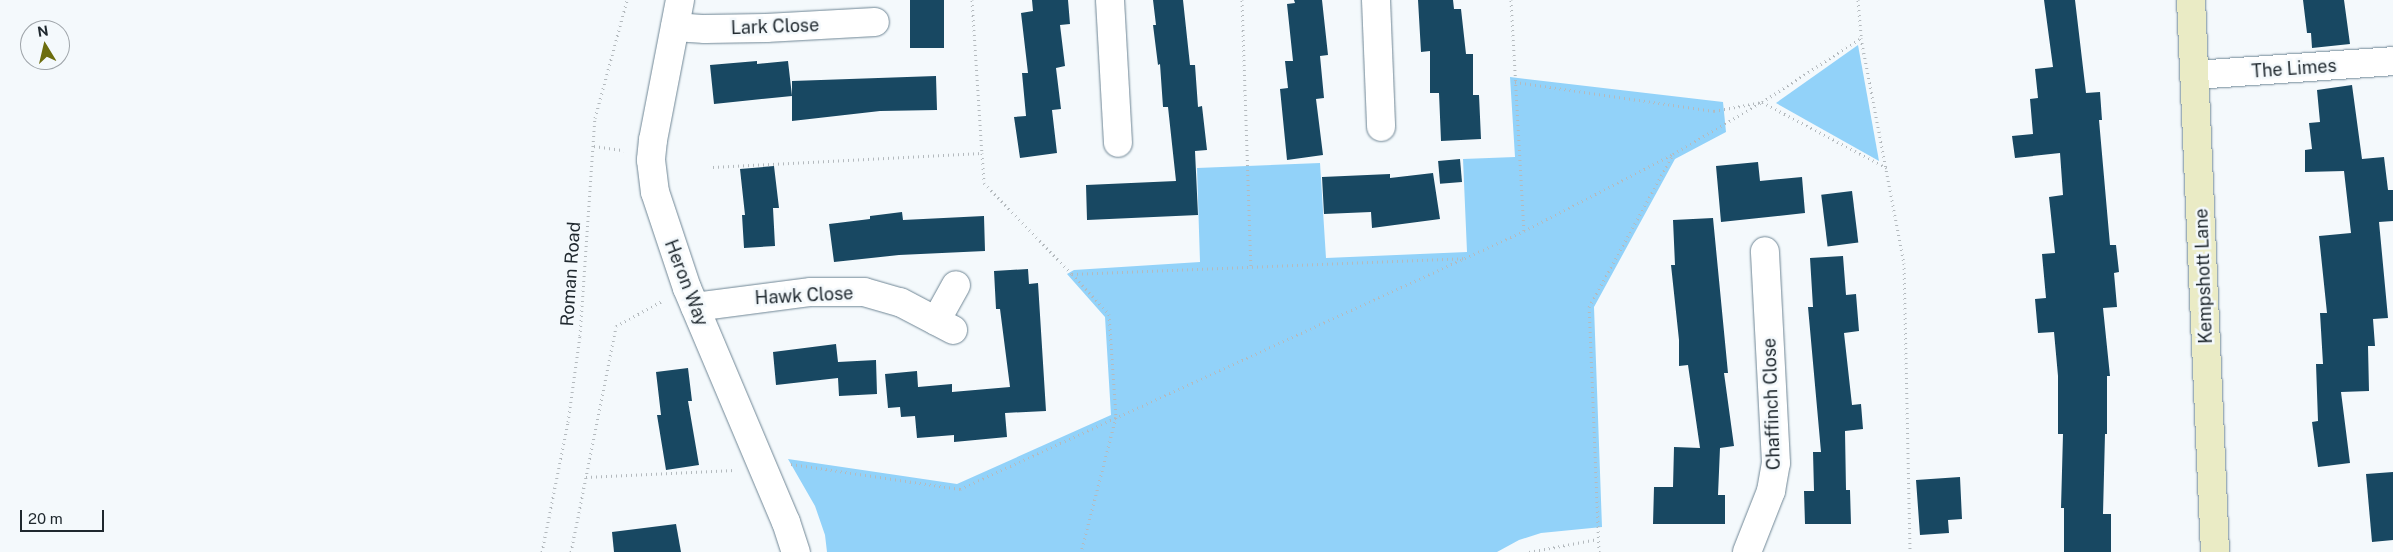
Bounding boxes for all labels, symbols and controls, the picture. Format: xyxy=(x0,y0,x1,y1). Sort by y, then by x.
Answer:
street label: Lark Close xyxy=(730,15,820,39)
north arrow xyxy=(20,20,70,70)
text: N xyxy=(36,22,49,40)
street label: The Limes xyxy=(2251,55,2337,83)
street label: Kempshott Lane xyxy=(2191,208,2217,344)
street label: Roman Road xyxy=(557,221,585,327)
street label: Heron Way xyxy=(660,236,712,330)
street label: Hawk Close xyxy=(754,283,854,309)
street label: Chaffinch Close xyxy=(1759,338,1785,470)
scale bar xyxy=(22,500,106,532)
text: 20 m xyxy=(28,510,63,527)

